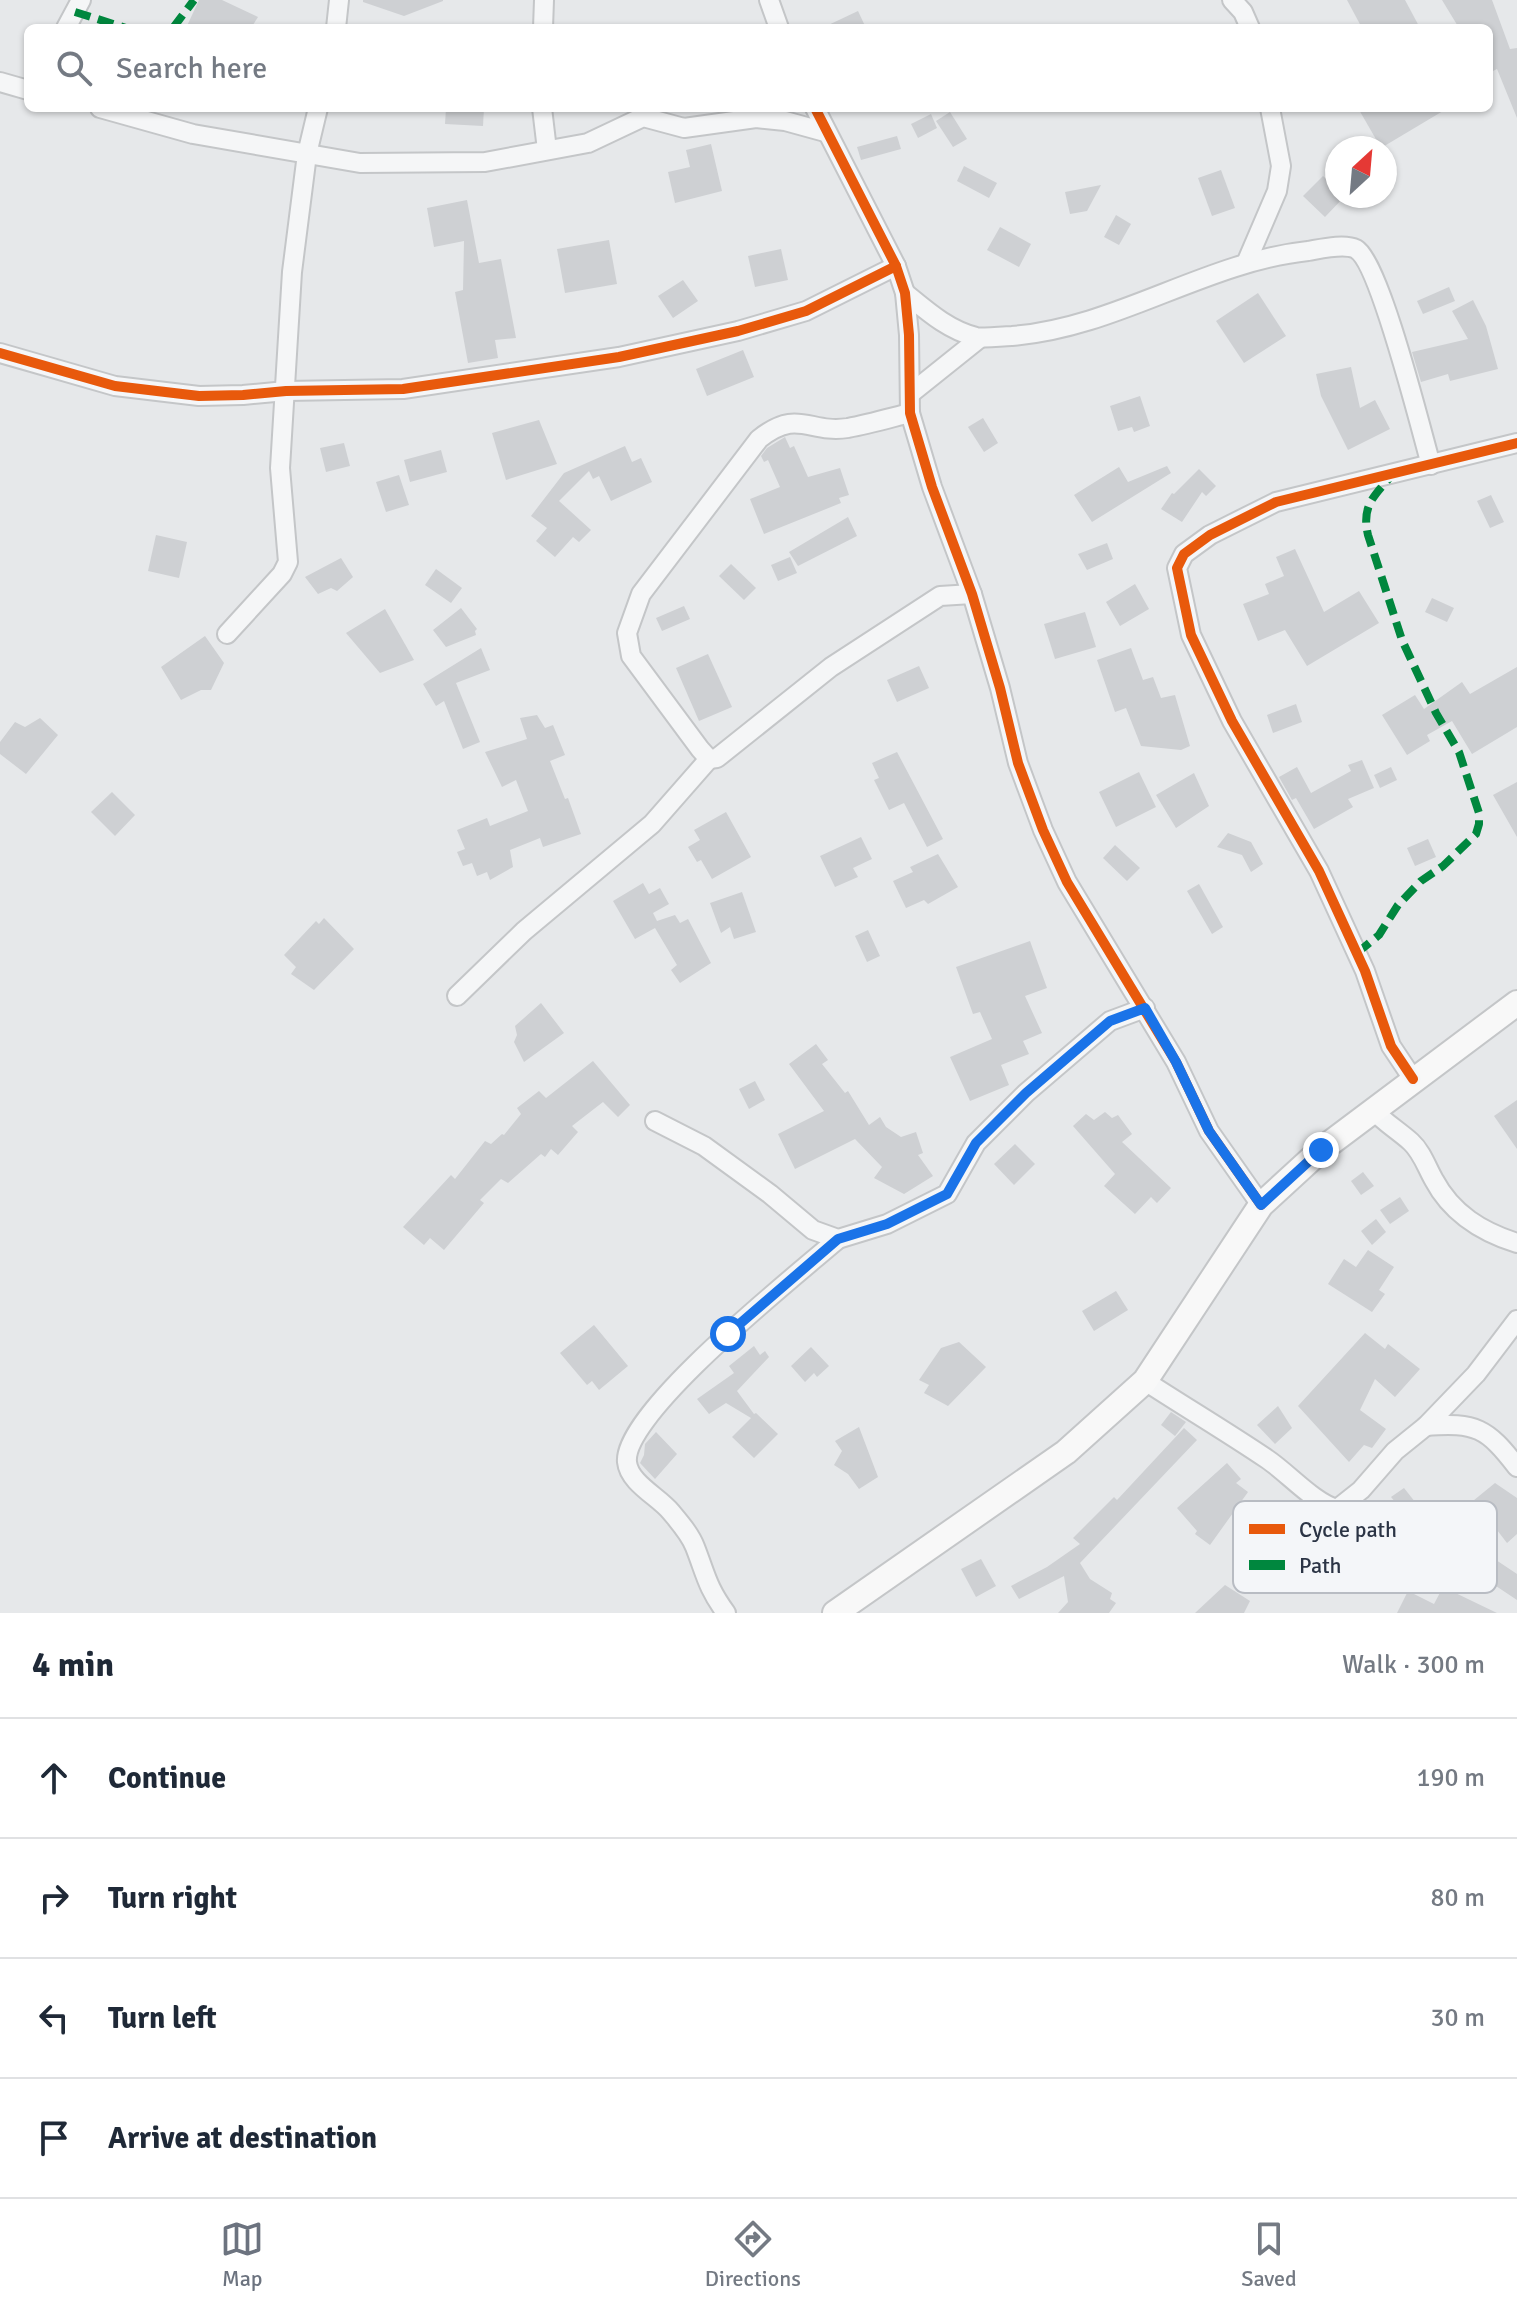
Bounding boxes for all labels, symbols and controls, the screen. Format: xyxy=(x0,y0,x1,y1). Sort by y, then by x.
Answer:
search box xyxy=(24,24,1493,112)
icon: search xyxy=(52,46,96,90)
text: Search here xyxy=(116,50,267,87)
north arrow xyxy=(1325,136,1397,208)
route end xyxy=(1303,1132,1339,1168)
route start xyxy=(710,1316,746,1352)
legend xyxy=(1233,1501,1497,1593)
text: Cycle path xyxy=(1299,1516,1397,1543)
text: Path xyxy=(1299,1552,1342,1579)
text: 4 min xyxy=(32,1644,114,1686)
text: Walk · 300 m xyxy=(1342,1649,1485,1681)
icon: ahead xyxy=(32,1756,76,1800)
text: Continue xyxy=(108,1760,226,1797)
text: 190 m xyxy=(1416,1762,1485,1794)
icon: right xyxy=(32,1876,76,1920)
text: Turn right xyxy=(108,1880,237,1917)
text: 80 m xyxy=(1430,1882,1485,1914)
icon: left xyxy=(32,1996,76,2040)
text: Turn left xyxy=(108,2000,217,2037)
text: 30 m xyxy=(1430,2002,1485,2034)
icon: arrive xyxy=(32,2116,76,2160)
text: Arrive at destination xyxy=(108,2120,377,2157)
tab: Map xyxy=(220,2217,264,2292)
tab: Directions xyxy=(705,2217,801,2292)
tab: Saved xyxy=(1241,2217,1297,2292)

